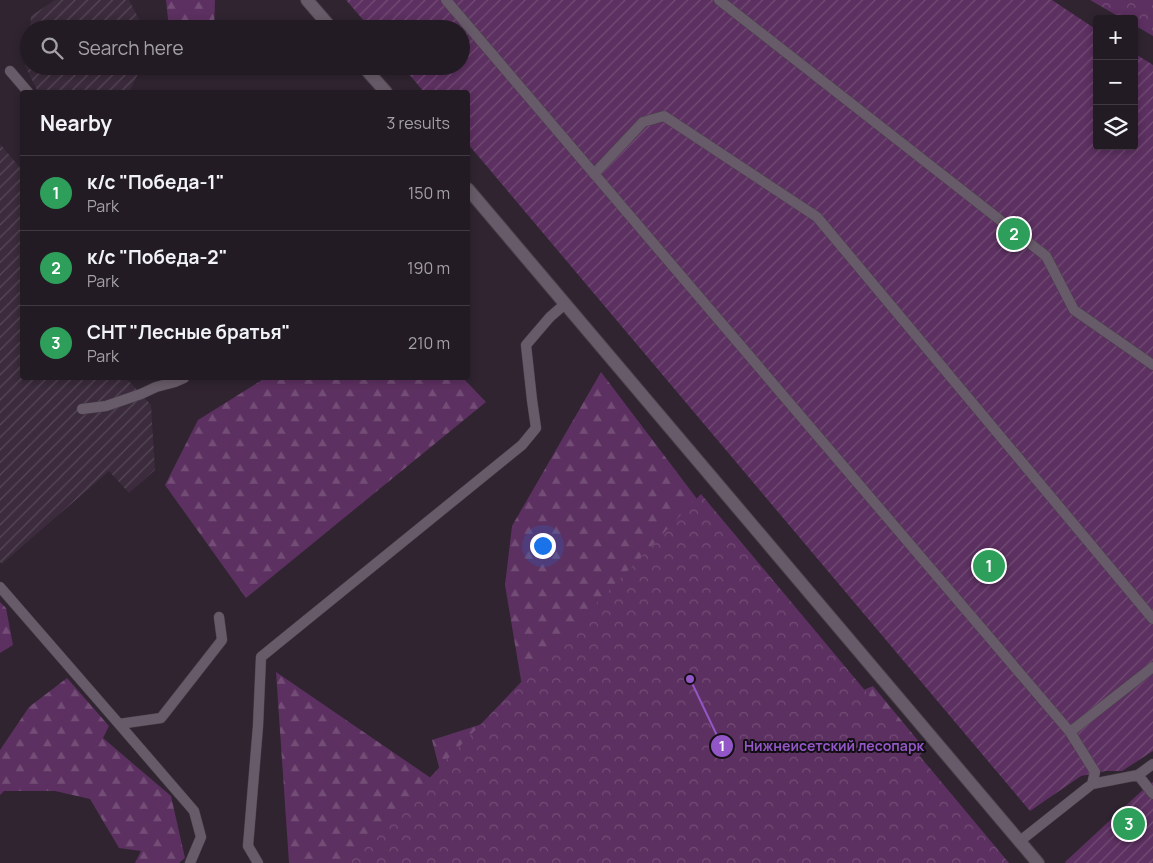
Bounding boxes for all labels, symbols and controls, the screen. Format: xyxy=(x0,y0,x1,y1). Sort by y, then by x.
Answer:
map controls xyxy=(1093,15,1138,150)
button: + xyxy=(1093,15,1138,60)
search box xyxy=(20,20,470,75)
icon: search xyxy=(38,34,66,62)
text: Search here xyxy=(78,35,184,61)
button: − xyxy=(1093,60,1138,105)
button: layers xyxy=(1093,105,1138,150)
text: Nearby xyxy=(40,109,112,137)
text: 3 results xyxy=(387,112,450,134)
text: к/с "Победа-1" xyxy=(87,169,225,195)
text: 1 xyxy=(52,182,60,204)
text: 150 m xyxy=(408,182,450,204)
text: Park xyxy=(87,195,119,217)
pin: 2 xyxy=(998,215,1030,253)
text: к/с "Победа-2" xyxy=(87,244,228,270)
text: 2 xyxy=(51,257,61,279)
text: 190 m xyxy=(407,257,450,279)
text: Park xyxy=(87,270,119,292)
text: СНТ "Лесные братья" xyxy=(87,319,290,345)
text: 3 xyxy=(51,332,61,354)
text: 210 m xyxy=(408,332,450,354)
text: Park xyxy=(87,345,119,367)
your location xyxy=(530,533,556,559)
pin: 1 xyxy=(973,547,1005,585)
callout: Нижнеисетский лесопарк xyxy=(709,732,935,761)
text: 1 xyxy=(719,735,725,756)
text: Нижнеисетский лесопарк xyxy=(744,736,925,755)
pin: 3 xyxy=(1113,805,1145,843)

